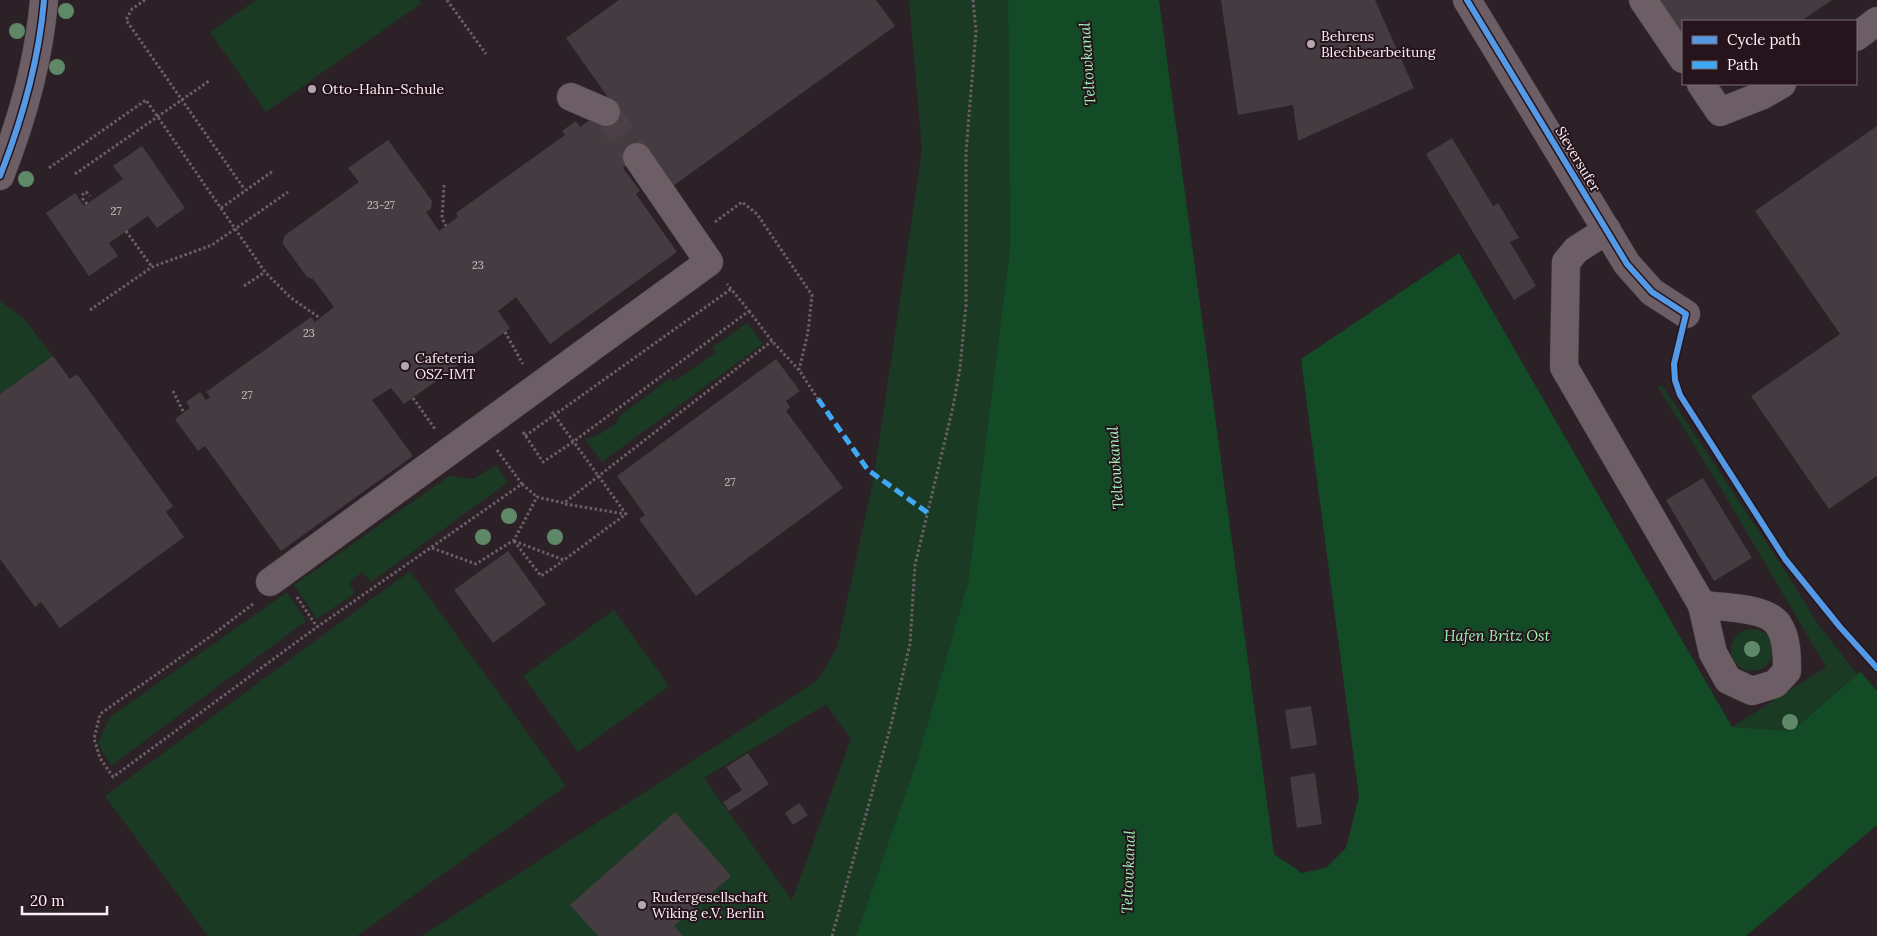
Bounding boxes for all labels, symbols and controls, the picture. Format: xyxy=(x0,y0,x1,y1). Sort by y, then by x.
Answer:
legend xyxy=(1682,20,1857,85)
water label: Teltowkanal xyxy=(1075,21,1099,106)
place label: Behrens Blechbearbeitung xyxy=(1321,27,1436,61)
text: Cycle path xyxy=(1727,30,1801,49)
marker: Behrens Blechbearbeitung xyxy=(1305,38,1317,50)
text: Path xyxy=(1727,55,1758,74)
place label: Otto-Hahn-Schule xyxy=(322,80,444,98)
marker: Otto-Hahn-Schule xyxy=(306,83,318,95)
street label: Sieversufer xyxy=(1551,123,1605,195)
house number: 23-27 xyxy=(367,198,395,212)
house number: 27 xyxy=(111,204,121,218)
house number: 23 xyxy=(472,258,484,272)
house number: 23 xyxy=(303,326,315,340)
place label: Cafeteria OSZ-IMT xyxy=(415,349,475,383)
marker: Cafeteria OSZ-IMT xyxy=(399,360,411,372)
house number: 27 xyxy=(242,388,252,402)
water label: Teltowkanal xyxy=(1103,425,1127,510)
house number: 27 xyxy=(725,475,735,489)
water label: Hafen Britz Ost xyxy=(1444,626,1550,645)
water label: Teltowkanal xyxy=(1117,829,1139,914)
scale bar xyxy=(22,884,108,916)
place label: Rudergesellschaft Wiking e.V. Berlin xyxy=(652,888,768,922)
text: 20 m xyxy=(30,891,65,910)
marker: Rudergesellschaft Wiking e.V. Berlin xyxy=(636,899,648,911)

